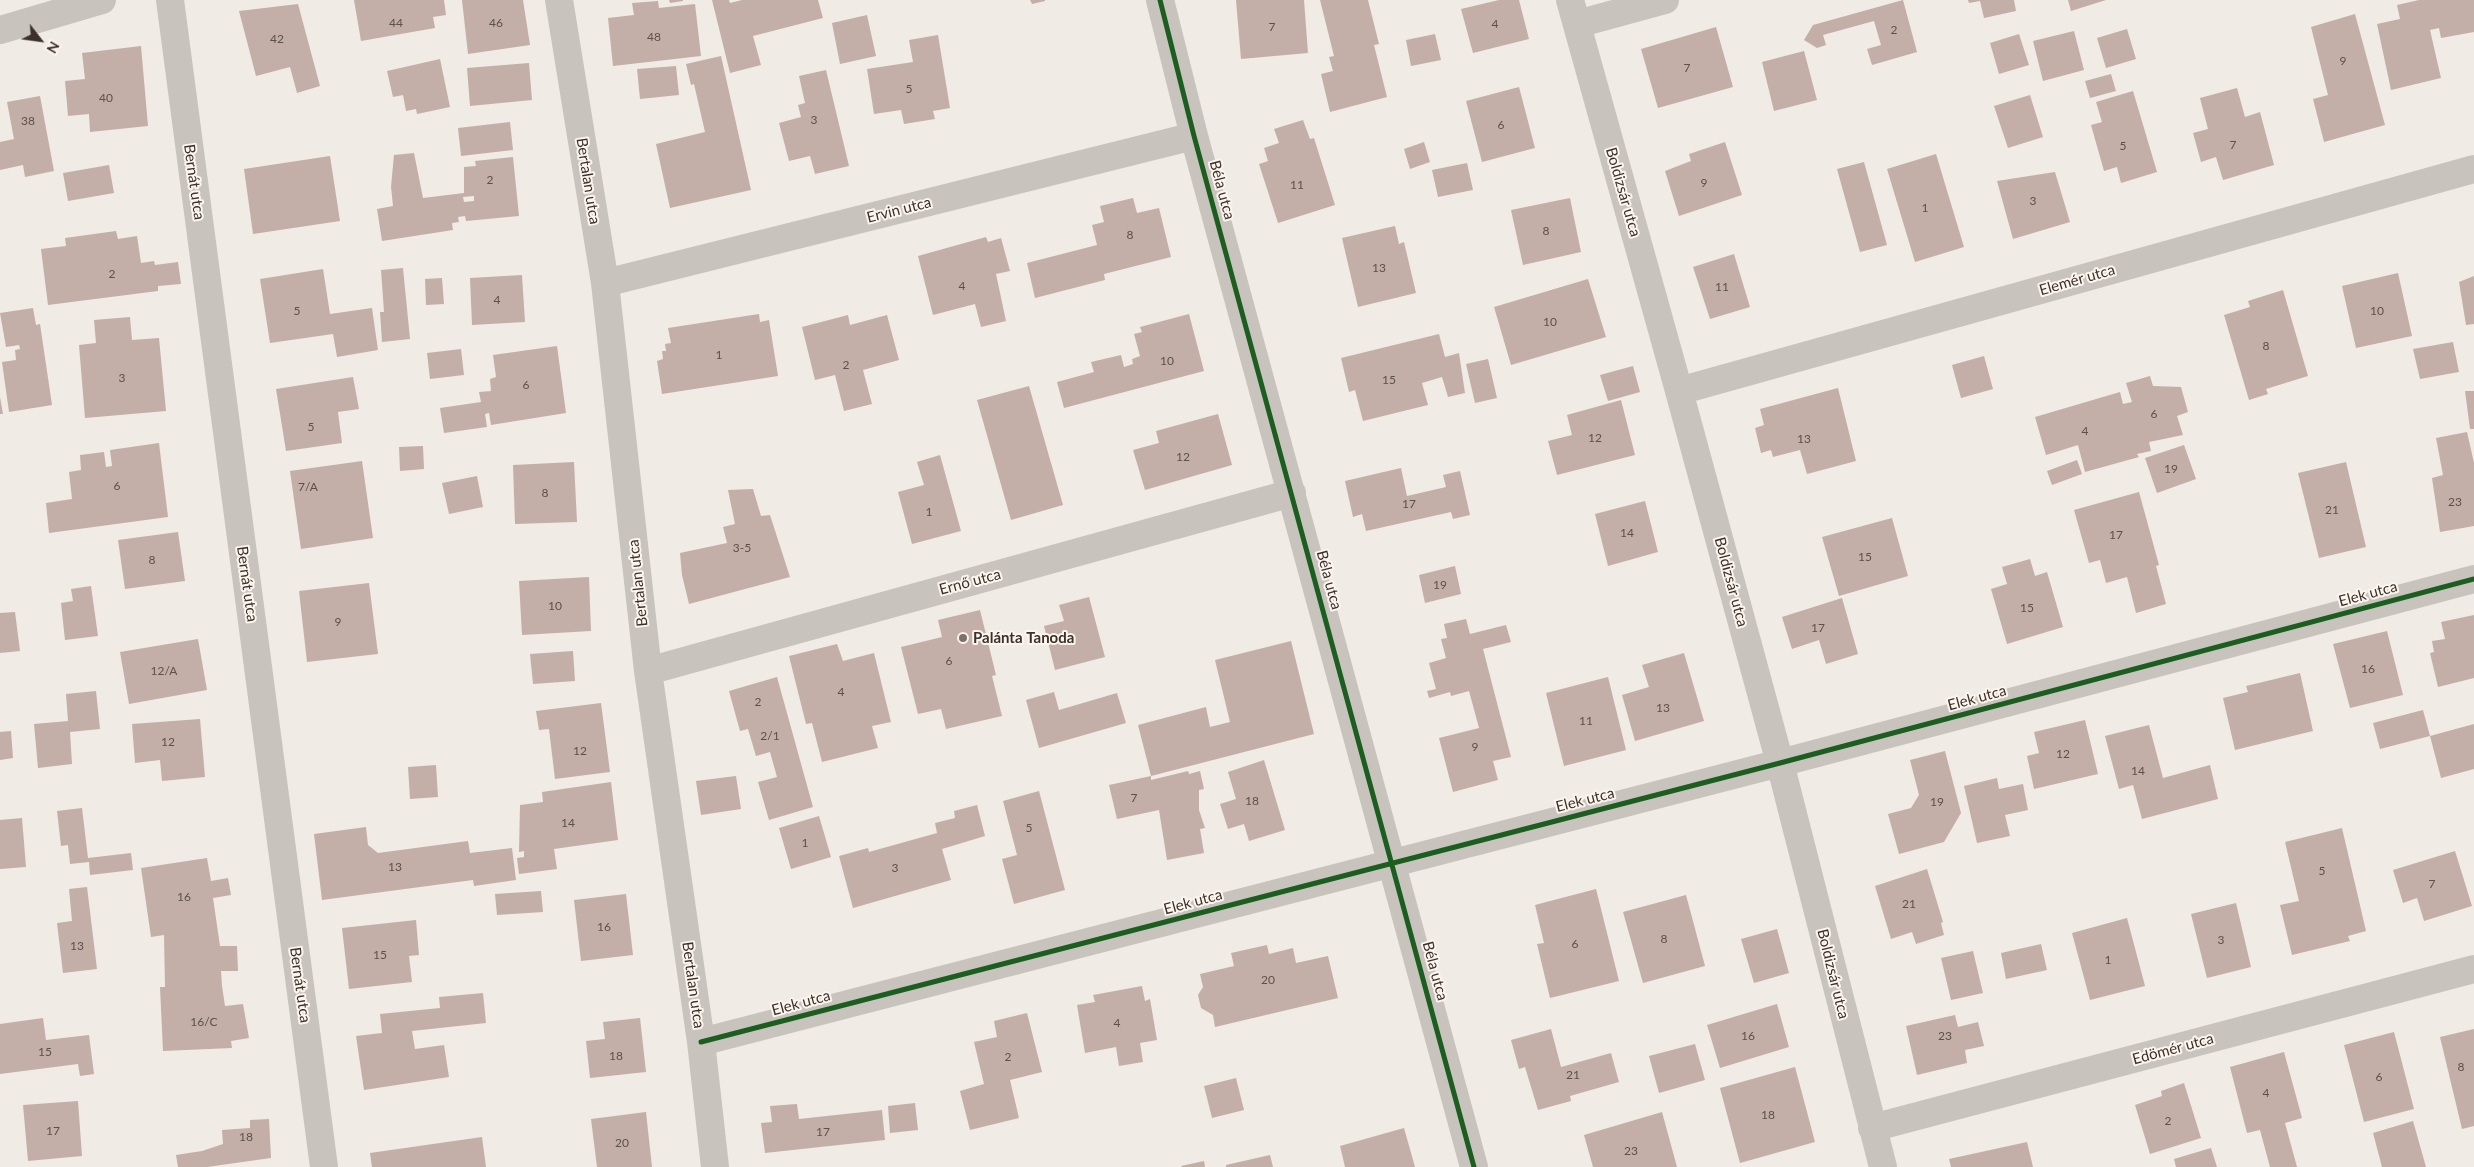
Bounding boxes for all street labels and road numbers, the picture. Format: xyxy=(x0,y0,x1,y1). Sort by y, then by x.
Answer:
street label: Bertalan utca xyxy=(572,136,604,226)
street label: Bernát utca xyxy=(180,143,208,221)
street label: Boldizsár utca xyxy=(1602,145,1644,239)
street label: Béla utca xyxy=(1205,158,1239,222)
street label: Ervin utca xyxy=(865,193,933,227)
street label: Elemér utca xyxy=(2037,261,2117,299)
street label: Boldizsár utca xyxy=(1710,535,1752,629)
street label: Bertalan utca xyxy=(624,539,652,627)
street label: Bernát utca xyxy=(233,545,261,623)
street label: Béla utca xyxy=(1312,548,1346,612)
street label: Ernő utca xyxy=(937,565,1003,599)
street label: Elek utca xyxy=(2337,578,2399,610)
street label: Elek utca xyxy=(1946,682,2008,714)
street label: Elek utca xyxy=(1554,784,1616,816)
street label: Elek utca xyxy=(1162,886,1224,918)
street label: Boldizsár utca xyxy=(1813,927,1853,1021)
street label: Béla utca xyxy=(1418,939,1452,1003)
street label: Bertalan utca xyxy=(678,941,708,1029)
street label: Bernát utca xyxy=(286,946,314,1024)
street label: Elek utca xyxy=(770,987,832,1019)
street label: Edömér utca xyxy=(2131,1030,2215,1068)

